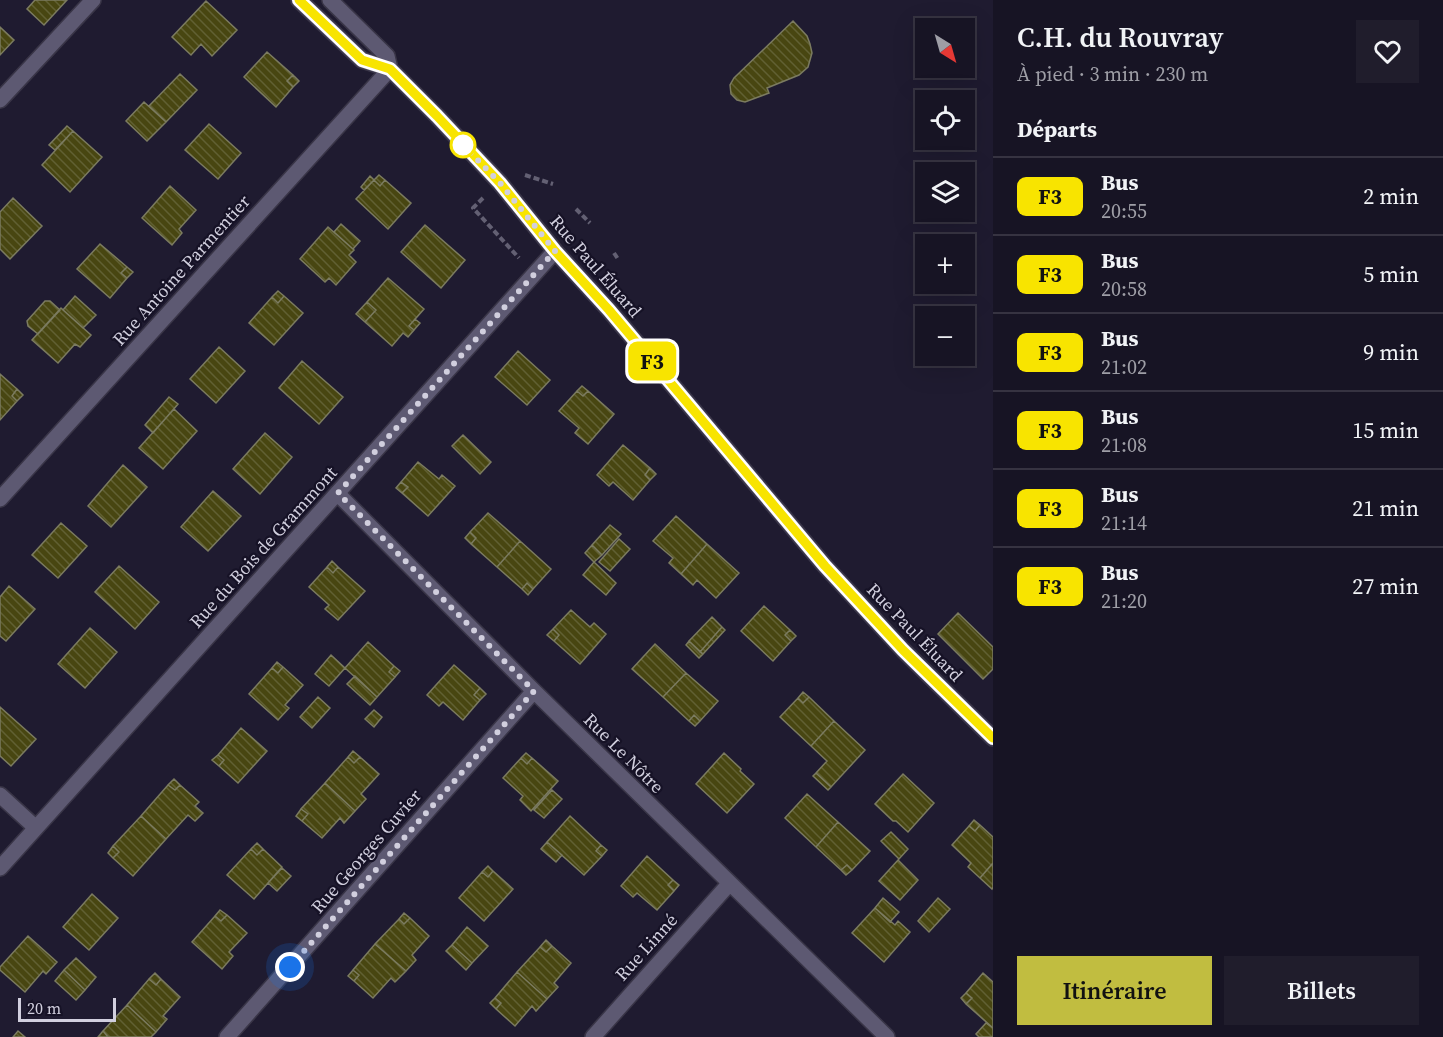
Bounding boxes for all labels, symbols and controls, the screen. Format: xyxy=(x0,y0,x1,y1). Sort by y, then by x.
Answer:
north arrow xyxy=(915,18,975,78)
map controls xyxy=(915,18,975,366)
text: C.H. du Rouvray xyxy=(1017,18,1223,56)
button: heart xyxy=(1356,20,1419,83)
text: À pied · 3 min · 230 m xyxy=(1017,60,1208,88)
button: locate xyxy=(915,90,975,150)
text: Départs xyxy=(1017,114,1097,144)
unlabelled marker xyxy=(450,132,476,158)
button: layers xyxy=(915,162,975,222)
text: Bus xyxy=(1101,167,1138,197)
text: 2 min xyxy=(1363,181,1419,211)
text: F3 xyxy=(1038,182,1062,211)
street label: Rue Antoine Parmentier xyxy=(107,189,256,351)
text: 20:55 xyxy=(1101,197,1147,225)
street label: Rue Paul Éluard xyxy=(544,209,648,323)
button: + xyxy=(915,234,975,294)
text: Bus xyxy=(1101,245,1138,275)
text: 5 min xyxy=(1363,259,1419,289)
text: F3 xyxy=(1038,260,1062,289)
text: 20:58 xyxy=(1101,275,1147,303)
button: − xyxy=(915,306,975,366)
text: Bus xyxy=(1101,323,1138,353)
text: 9 min xyxy=(1363,337,1419,367)
text: F3 xyxy=(1038,338,1062,367)
line badge: F3 xyxy=(625,342,679,380)
text: F3 xyxy=(640,347,664,376)
text: 21:02 xyxy=(1101,353,1147,381)
text: Bus xyxy=(1101,401,1138,431)
text: 15 min xyxy=(1352,415,1419,445)
text: F3 xyxy=(1038,416,1062,445)
text: 21:08 xyxy=(1101,431,1147,459)
street label: Rue du Bois de Grammont xyxy=(184,461,343,633)
text: Bus xyxy=(1101,479,1138,509)
text: 21 min xyxy=(1352,493,1419,523)
text: F3 xyxy=(1038,494,1062,523)
text: 21:14 xyxy=(1101,509,1147,537)
text: Bus xyxy=(1101,557,1138,587)
text: 27 min xyxy=(1352,571,1419,601)
text: F3 xyxy=(1038,572,1062,601)
street label: Rue Paul Éluard xyxy=(861,577,969,687)
text: 21:20 xyxy=(1101,587,1147,615)
street label: Rue Le Nôtre xyxy=(578,707,670,799)
street label: Rue Georges Cuvier xyxy=(305,783,427,918)
street label: Rue Linné xyxy=(609,908,683,986)
your location xyxy=(275,952,305,982)
button: Itinéraire xyxy=(1017,956,1212,1025)
button: Billets xyxy=(1224,956,1419,1025)
scale bar xyxy=(18,995,116,1022)
text: 20 m xyxy=(27,997,61,1019)

